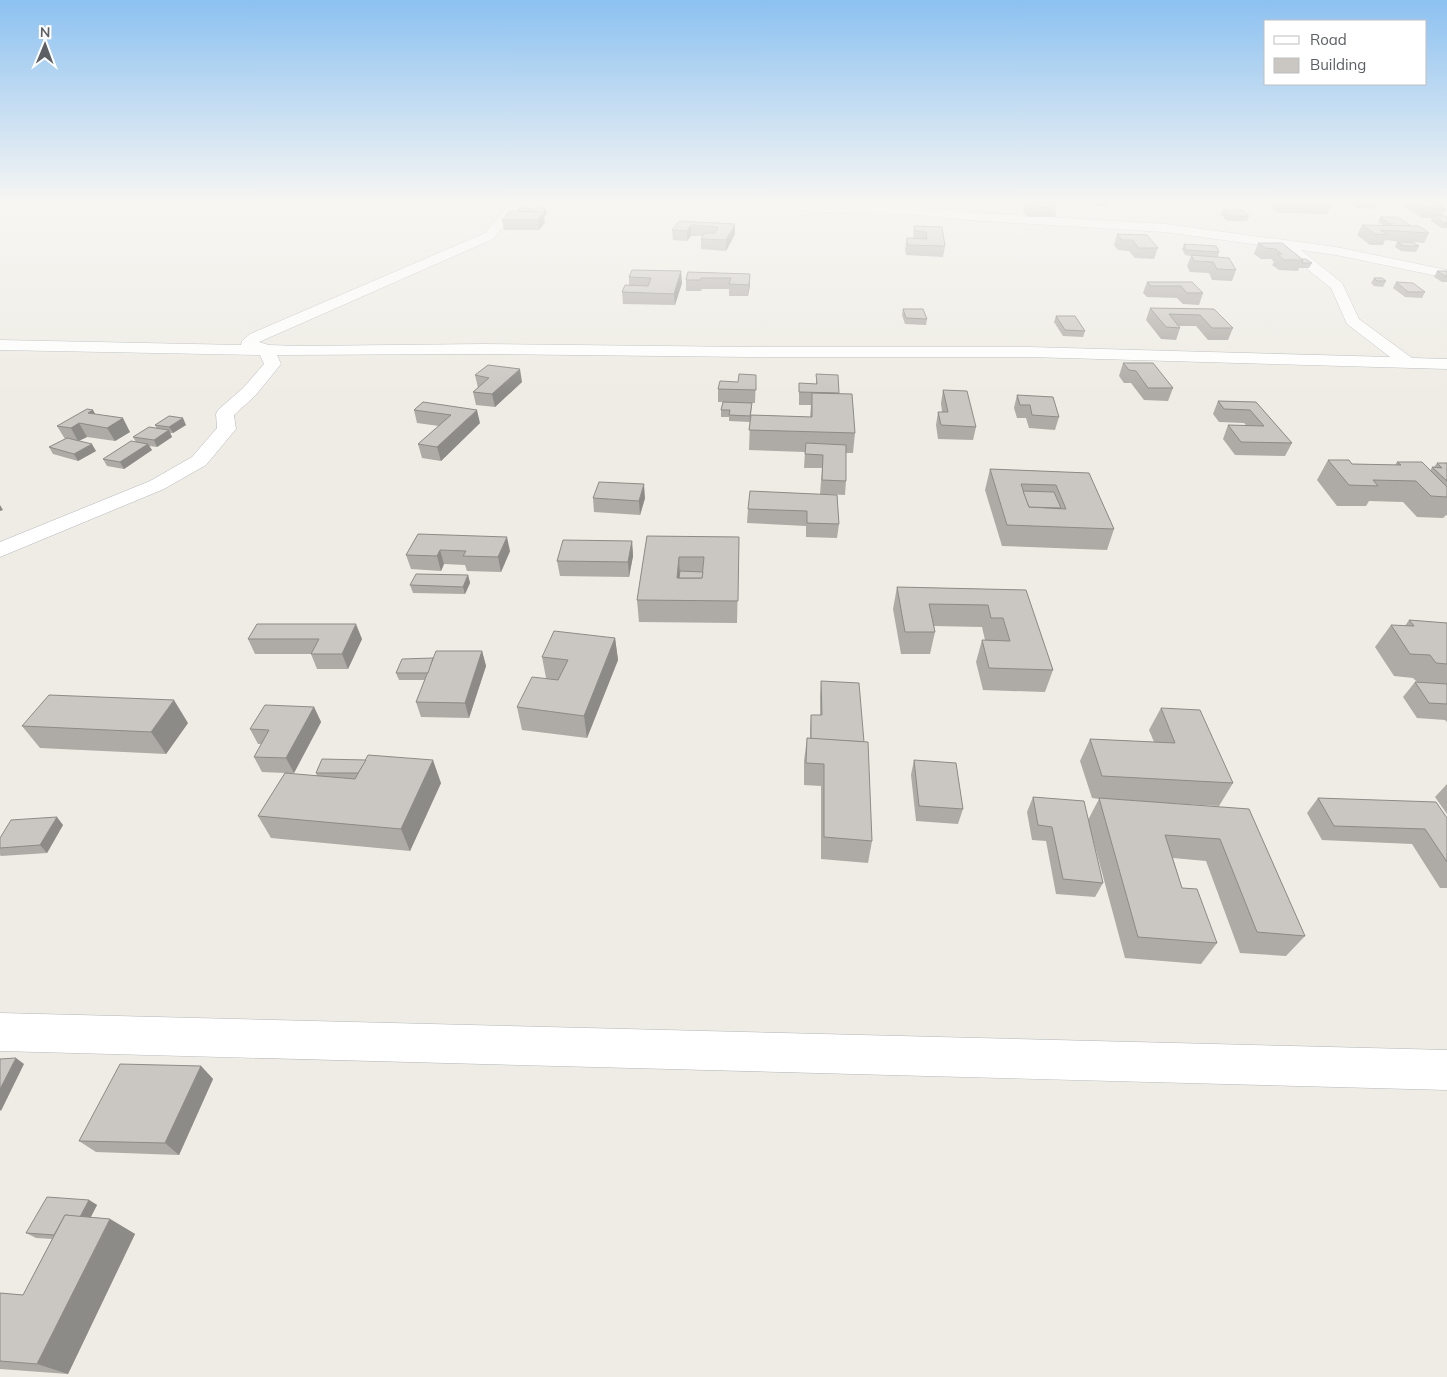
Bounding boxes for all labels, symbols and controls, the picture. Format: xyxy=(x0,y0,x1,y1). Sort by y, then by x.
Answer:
north arrow xyxy=(20,20,70,70)
legend xyxy=(1264,20,1427,85)
text: N xyxy=(40,23,51,41)
text: Road xyxy=(1310,30,1347,49)
text: Building xyxy=(1310,55,1366,74)

